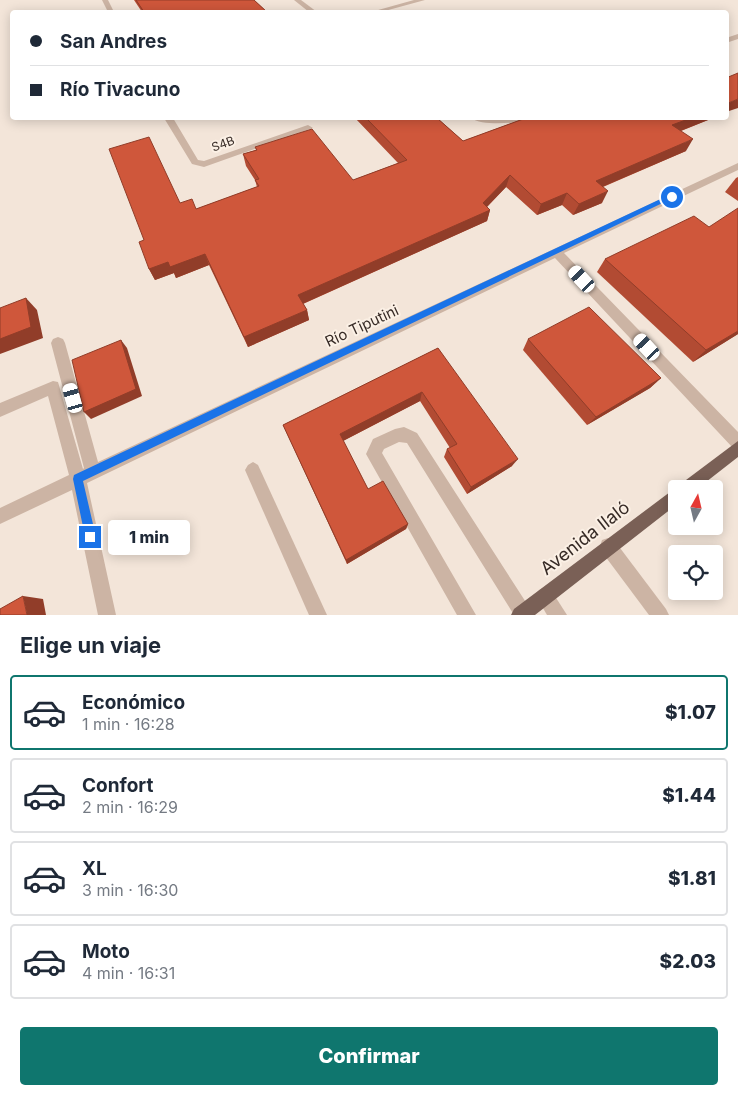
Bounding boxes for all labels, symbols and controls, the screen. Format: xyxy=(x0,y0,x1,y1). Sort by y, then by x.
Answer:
text: San Andres xyxy=(60,30,167,53)
text: Río Tivacuno xyxy=(60,78,180,101)
street label: S4B xyxy=(209,132,236,155)
route start xyxy=(661,186,683,208)
car xyxy=(566,263,597,295)
street label: Río Tiputini xyxy=(322,300,402,351)
car xyxy=(631,331,662,363)
car xyxy=(61,382,84,414)
north arrow xyxy=(668,480,722,535)
map controls xyxy=(668,480,723,600)
street label: Avenida Ilaló xyxy=(536,496,633,579)
callout: 1 min xyxy=(108,520,190,554)
route end xyxy=(79,526,101,548)
text: 1 min xyxy=(129,527,169,547)
button: locate xyxy=(668,545,723,600)
text: Elige un viaje xyxy=(20,632,161,658)
icon: car xyxy=(22,690,67,735)
text: Económico xyxy=(82,691,185,714)
text: $1.07 xyxy=(665,701,716,724)
text: 1 min · 16:28 xyxy=(82,714,175,734)
icon: car xyxy=(22,773,67,818)
text: Confort xyxy=(82,774,153,797)
text: $1.44 xyxy=(662,784,716,807)
text: 2 min · 16:29 xyxy=(82,797,178,817)
icon: car xyxy=(22,856,67,901)
text: XL xyxy=(82,857,107,880)
text: $1.81 xyxy=(668,867,716,890)
text: 3 min · 16:30 xyxy=(82,880,178,900)
icon: car xyxy=(22,939,67,984)
text: Moto xyxy=(82,940,130,963)
text: $2.03 xyxy=(660,950,716,973)
text: 4 min · 16:31 xyxy=(82,963,175,983)
button: Confirmar xyxy=(20,1027,718,1085)

